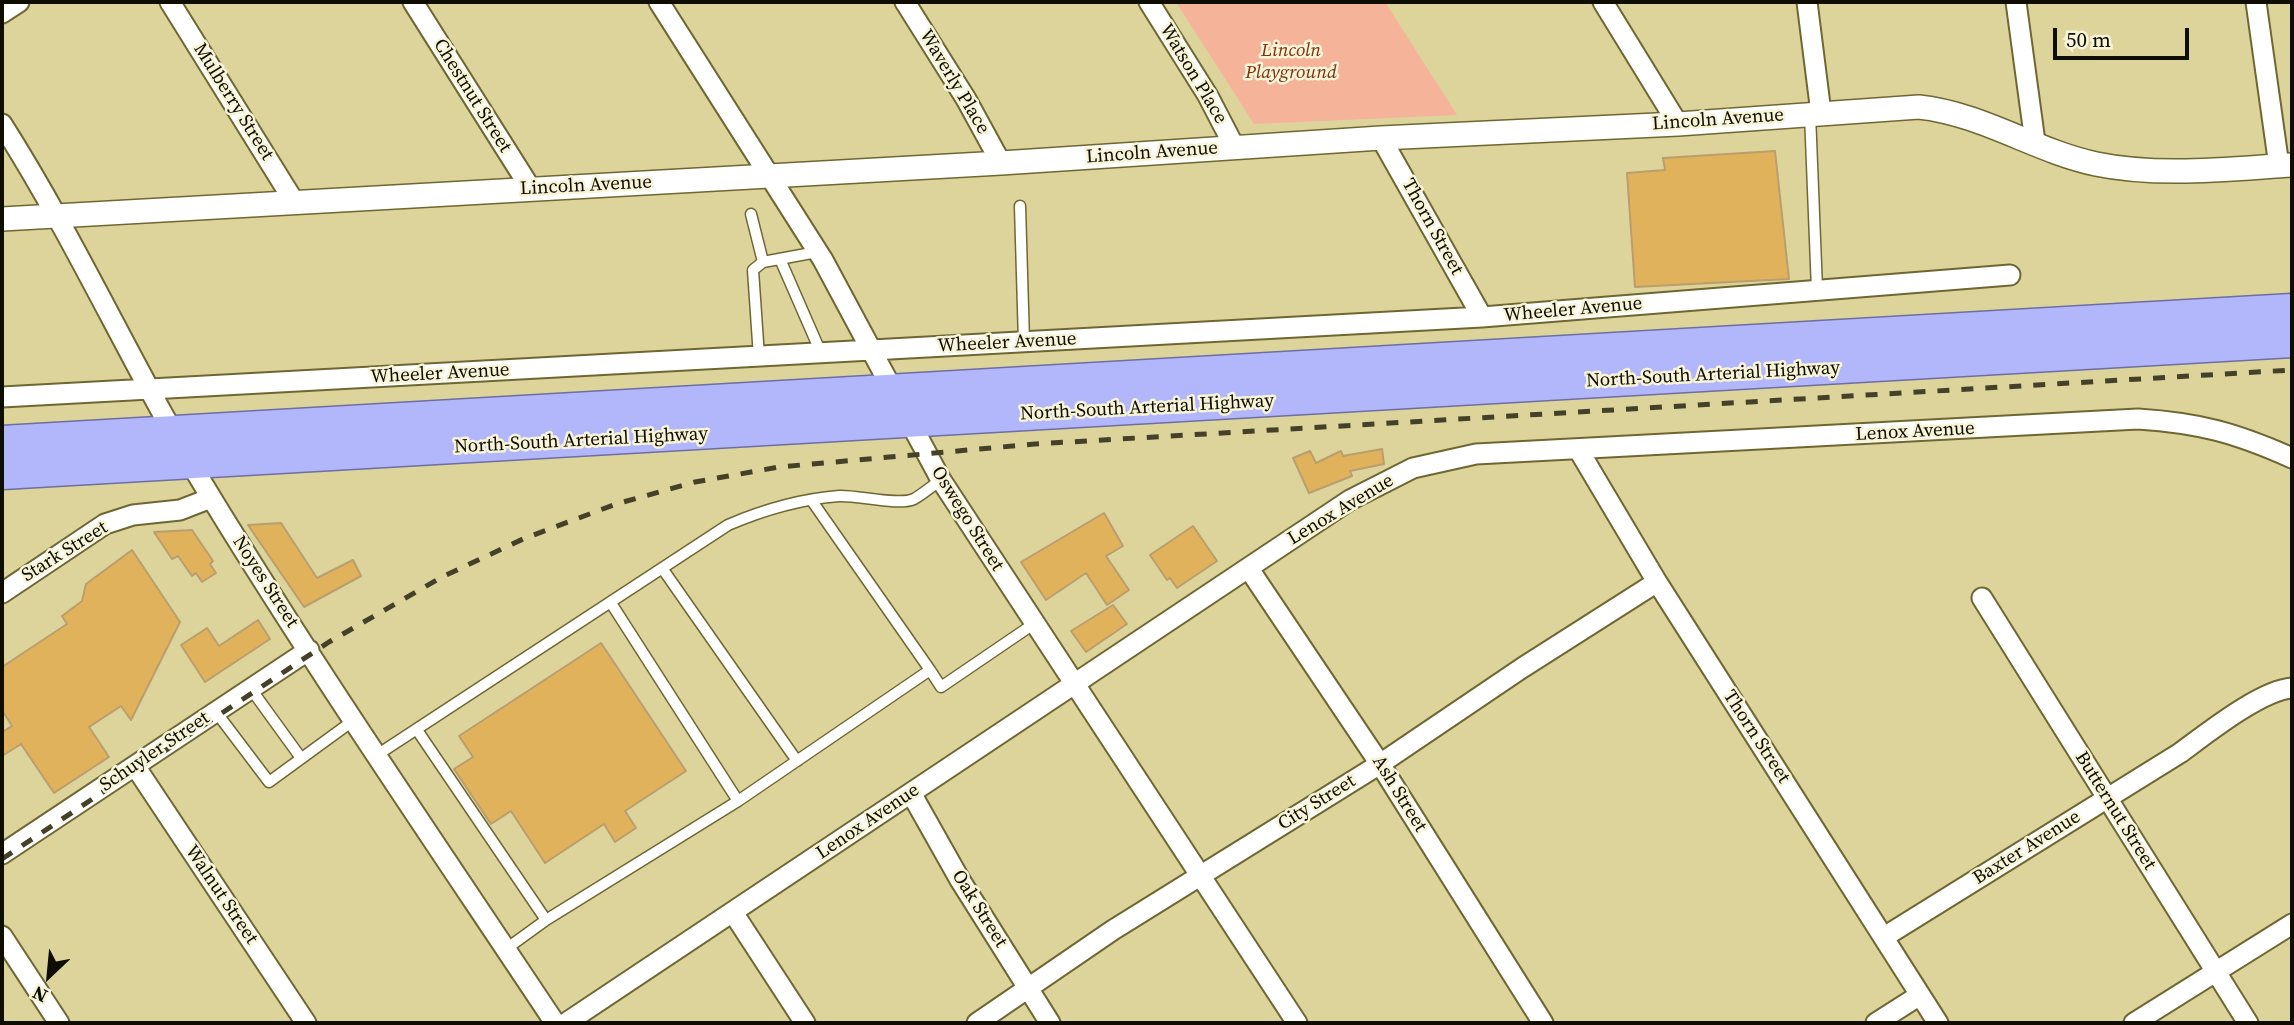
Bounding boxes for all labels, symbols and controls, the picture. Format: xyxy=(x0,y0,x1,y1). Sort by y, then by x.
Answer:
scale bar xyxy=(2056,14,2192,58)
street label: Watson Place xyxy=(1154,20,1232,128)
text: 50 m xyxy=(2066,25,2111,54)
street label: Waverly Place xyxy=(914,26,994,138)
street label: Chestnut Street xyxy=(428,35,516,157)
street label: Mulberry Street xyxy=(188,39,278,165)
park label: Lincoln Playground xyxy=(1245,40,1337,84)
street label: Lincoln Avenue xyxy=(1651,104,1785,136)
street label: Lincoln Avenue xyxy=(1085,137,1219,169)
street label: Lincoln Avenue xyxy=(519,171,653,201)
street label: Thorn Street xyxy=(1396,175,1468,279)
street label: Wheeler Avenue xyxy=(1503,293,1643,327)
street label: Wheeler Avenue xyxy=(937,328,1077,358)
street label: North-South Arterial Highway xyxy=(1586,357,1840,393)
street label: Wheeler Avenue xyxy=(370,359,510,389)
street label: North-South Arterial Highway xyxy=(1020,390,1274,426)
street label: Lenox Avenue xyxy=(1855,417,1975,447)
street label: North-South Arterial Highway xyxy=(454,423,708,459)
street label: Oswego Street xyxy=(926,462,1008,576)
street label: Lenox Avenue xyxy=(1284,469,1398,551)
street label: Stark Street xyxy=(18,517,112,587)
street label: Noyes Street xyxy=(227,532,303,632)
street label: Thorn Street xyxy=(1717,686,1795,788)
street label: Schuyler Street xyxy=(96,707,214,797)
street label: Butternut Street xyxy=(2070,748,2160,874)
street label: Ash Street xyxy=(1367,752,1431,836)
street label: City Street xyxy=(1274,770,1360,836)
street label: Lenox Avenue xyxy=(812,779,924,865)
street label: Baxter Avenue xyxy=(1969,806,2085,890)
street label: Walnut Street xyxy=(180,841,262,949)
street label: Oak Street xyxy=(946,866,1012,952)
north arrow xyxy=(14,941,84,1011)
text: N xyxy=(28,980,52,1010)

